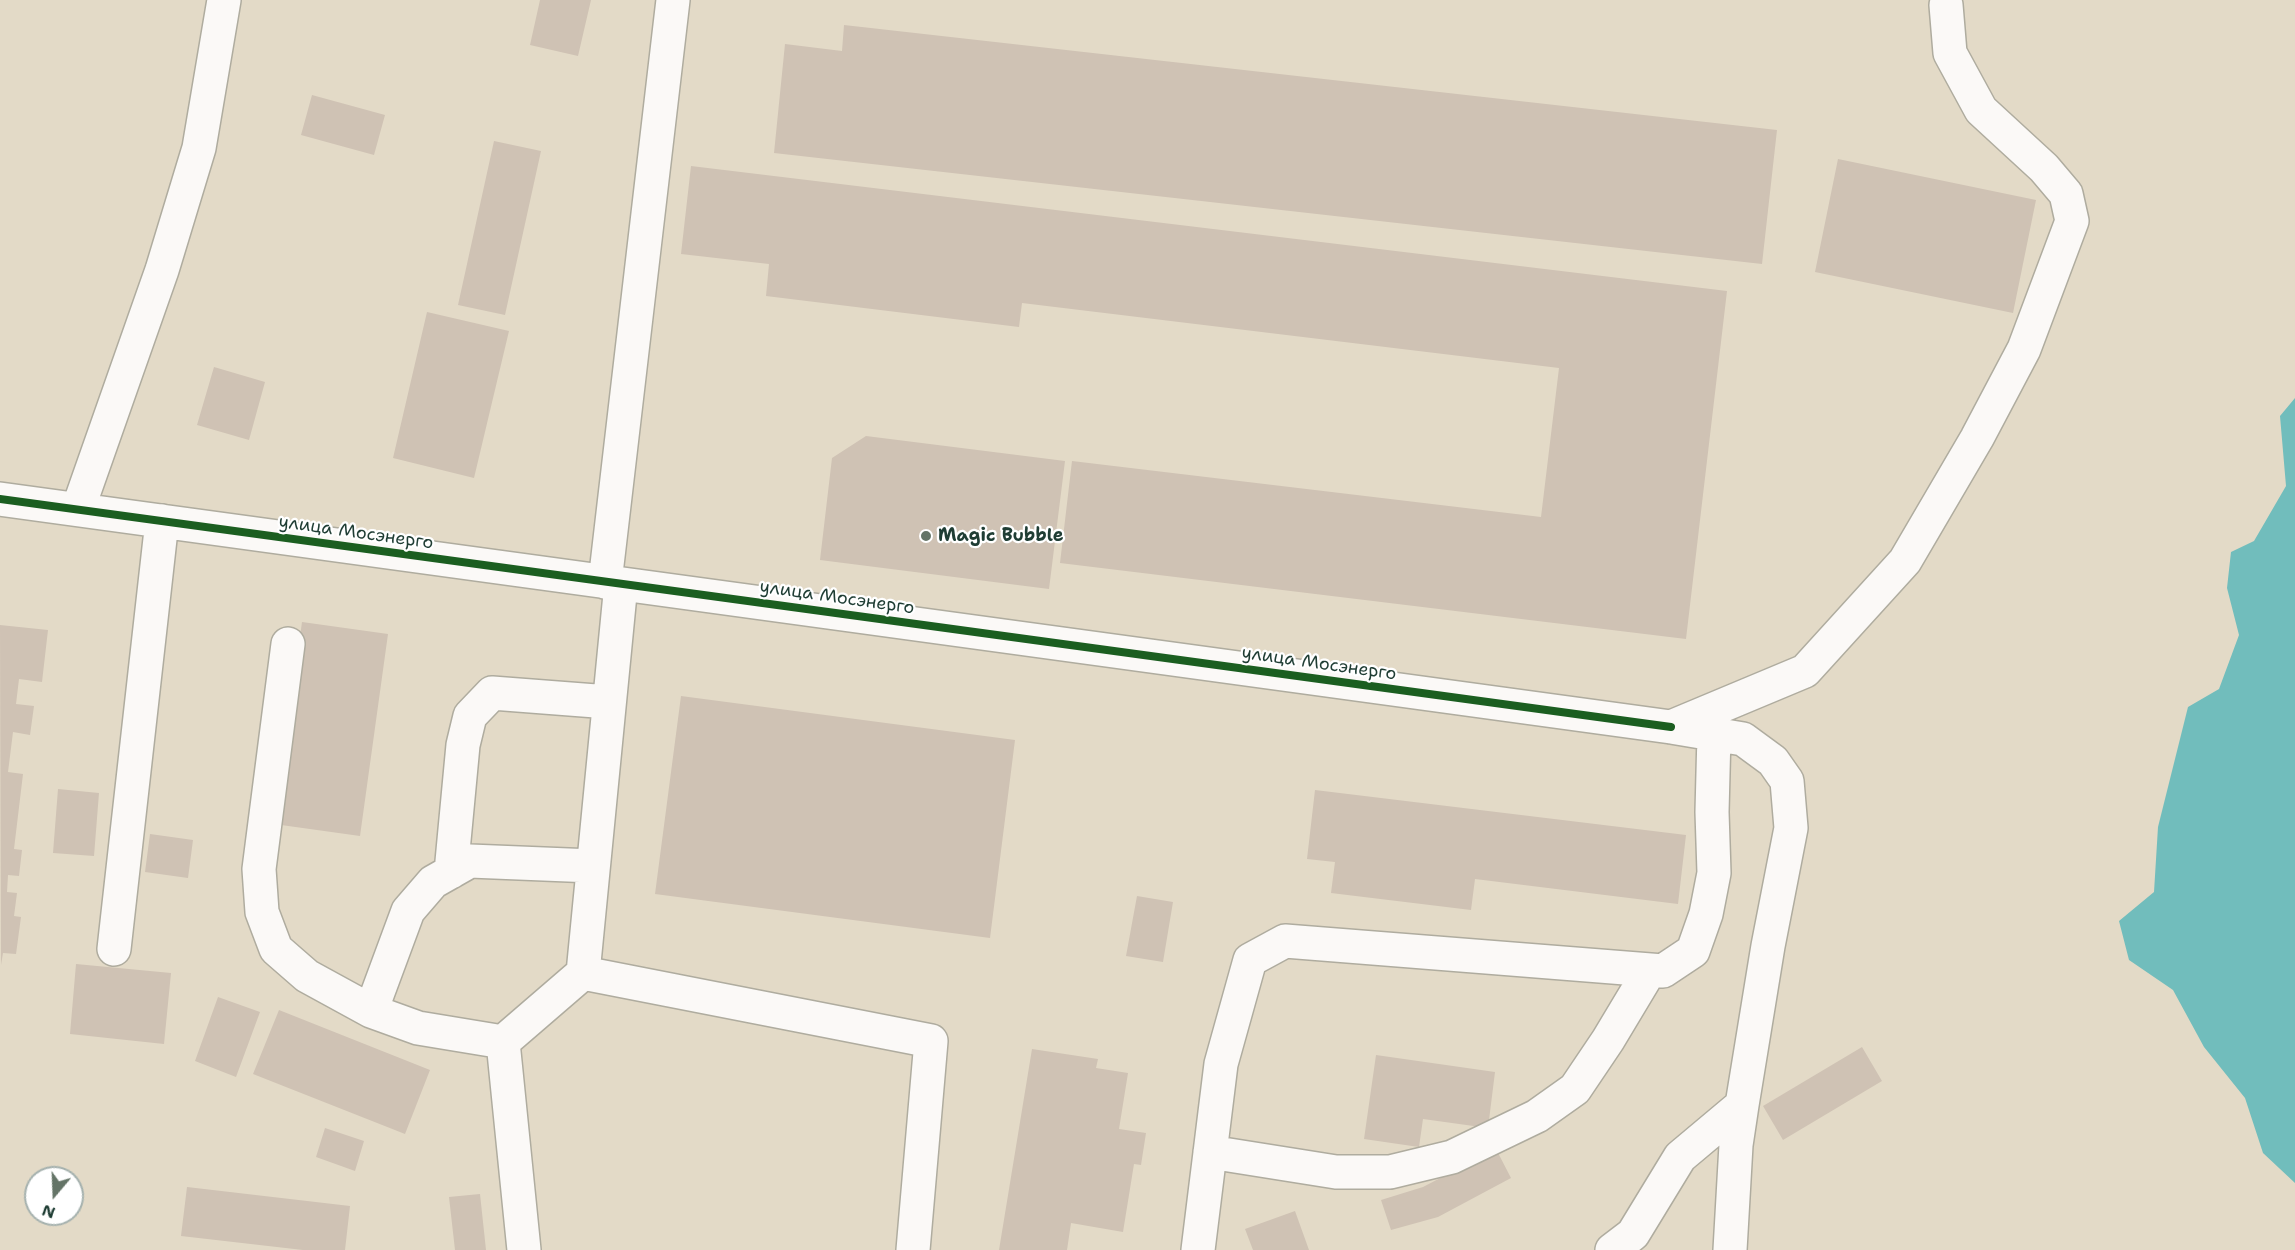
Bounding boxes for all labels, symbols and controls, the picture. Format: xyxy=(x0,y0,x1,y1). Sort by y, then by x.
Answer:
street label: улица Мосэнерго xyxy=(277,511,435,555)
place label: Magic Bubble xyxy=(938,525,1064,547)
marker: Magic Bubble xyxy=(919,529,933,543)
street label: улица Мосэнерго xyxy=(758,576,916,620)
street label: улица Мосэнерго xyxy=(1240,642,1398,686)
north arrow xyxy=(24,1166,84,1226)
text: N xyxy=(39,1200,58,1224)

